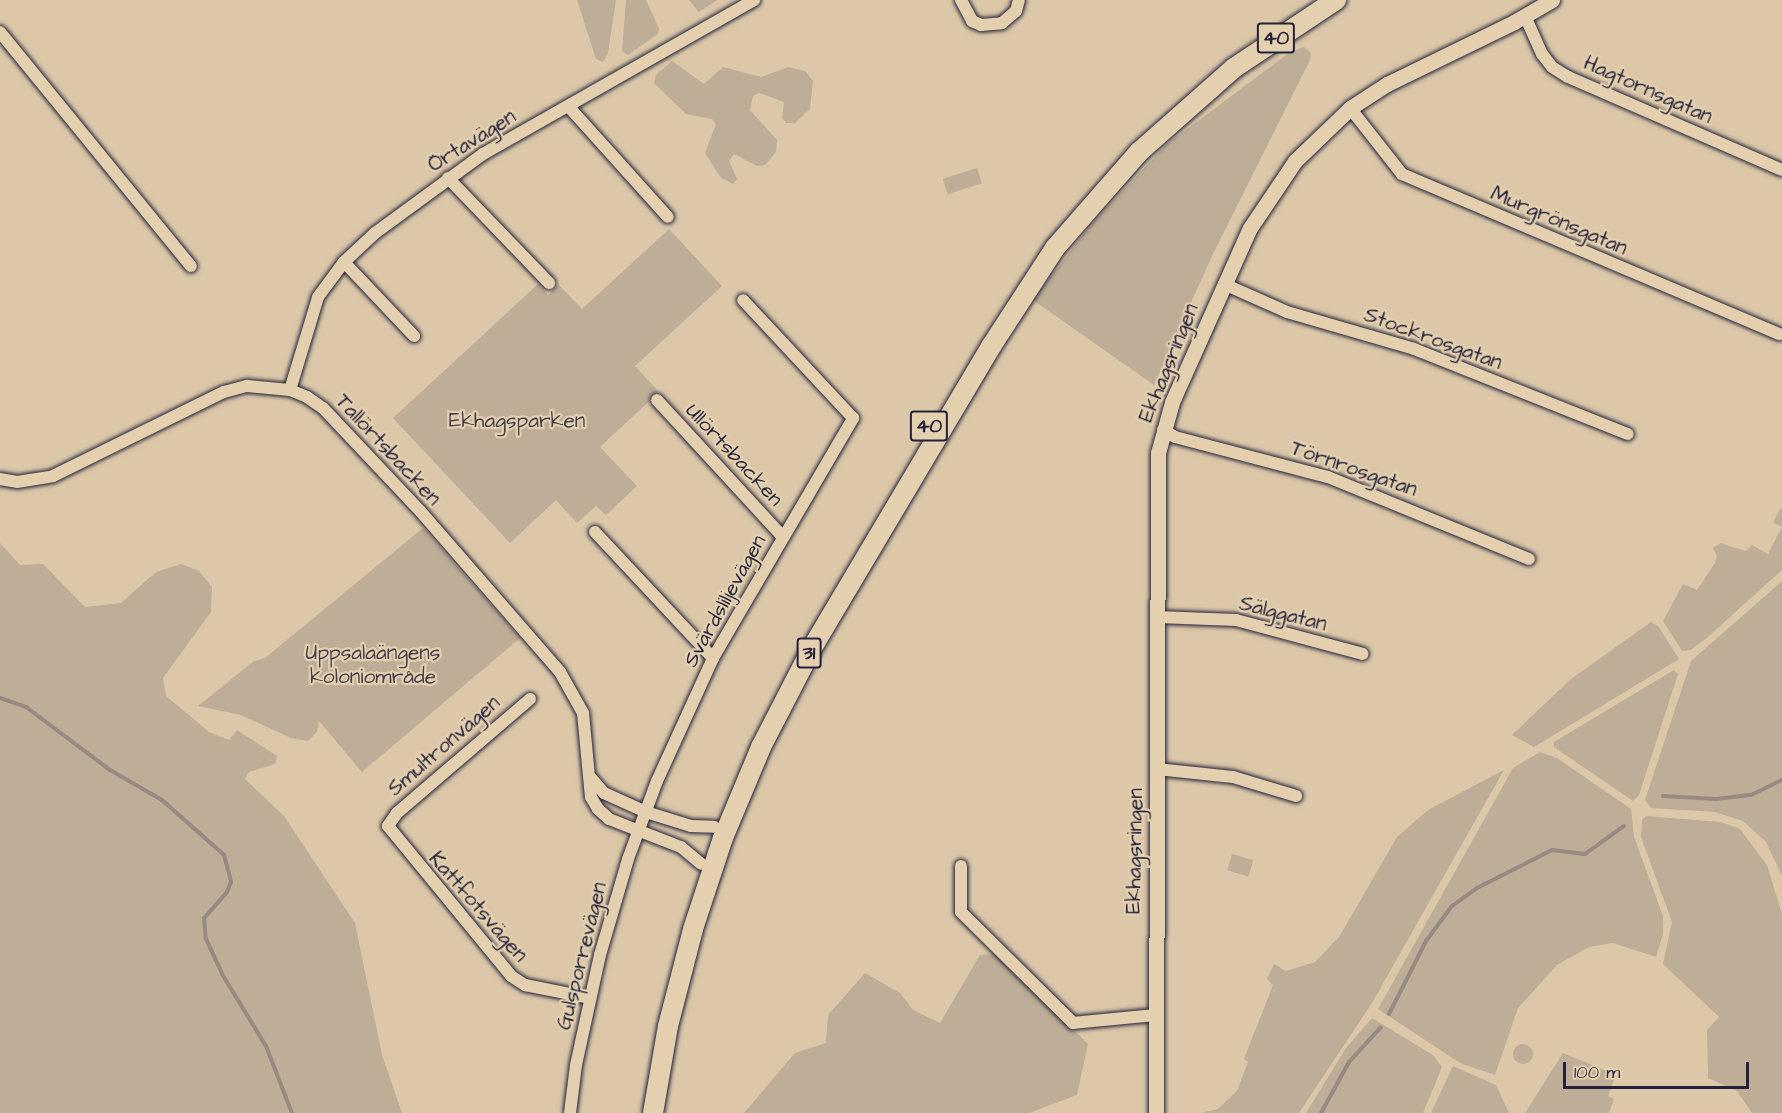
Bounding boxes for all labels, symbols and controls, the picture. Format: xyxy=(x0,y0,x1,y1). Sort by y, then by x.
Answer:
road number: 40 xyxy=(1256,21,1296,55)
street label: Hagtornsgatan xyxy=(1580,50,1716,130)
street label: Örtavägen xyxy=(423,104,521,178)
street label: Murgrönsgatan xyxy=(1487,181,1631,261)
street label: Ekhagsringen xyxy=(1134,300,1204,426)
street label: Stockrosgatan xyxy=(1361,302,1505,376)
street label: Tallörtsbacken xyxy=(330,389,446,511)
street label: Ullörtsbacken xyxy=(680,398,788,512)
park label: Ekhagsparken xyxy=(449,408,585,434)
road number: 40 xyxy=(910,409,948,443)
street label: Törnrosgatan xyxy=(1287,436,1421,502)
street label: Svärdsliljevägen xyxy=(678,531,772,671)
street label: Sälggatan xyxy=(1237,591,1329,637)
road number: 31 xyxy=(796,636,822,670)
park label: Uppsalaängens koloniområde xyxy=(306,640,440,690)
street label: Smultronvägen xyxy=(383,690,505,802)
street label: Ekhagsringen xyxy=(1121,788,1149,914)
street label: Kattfotsvägen xyxy=(423,847,533,967)
street label: Gulsporrevägen xyxy=(551,880,613,1032)
scale bar xyxy=(1566,1050,1752,1088)
text: 100 m xyxy=(1574,1060,1620,1085)

